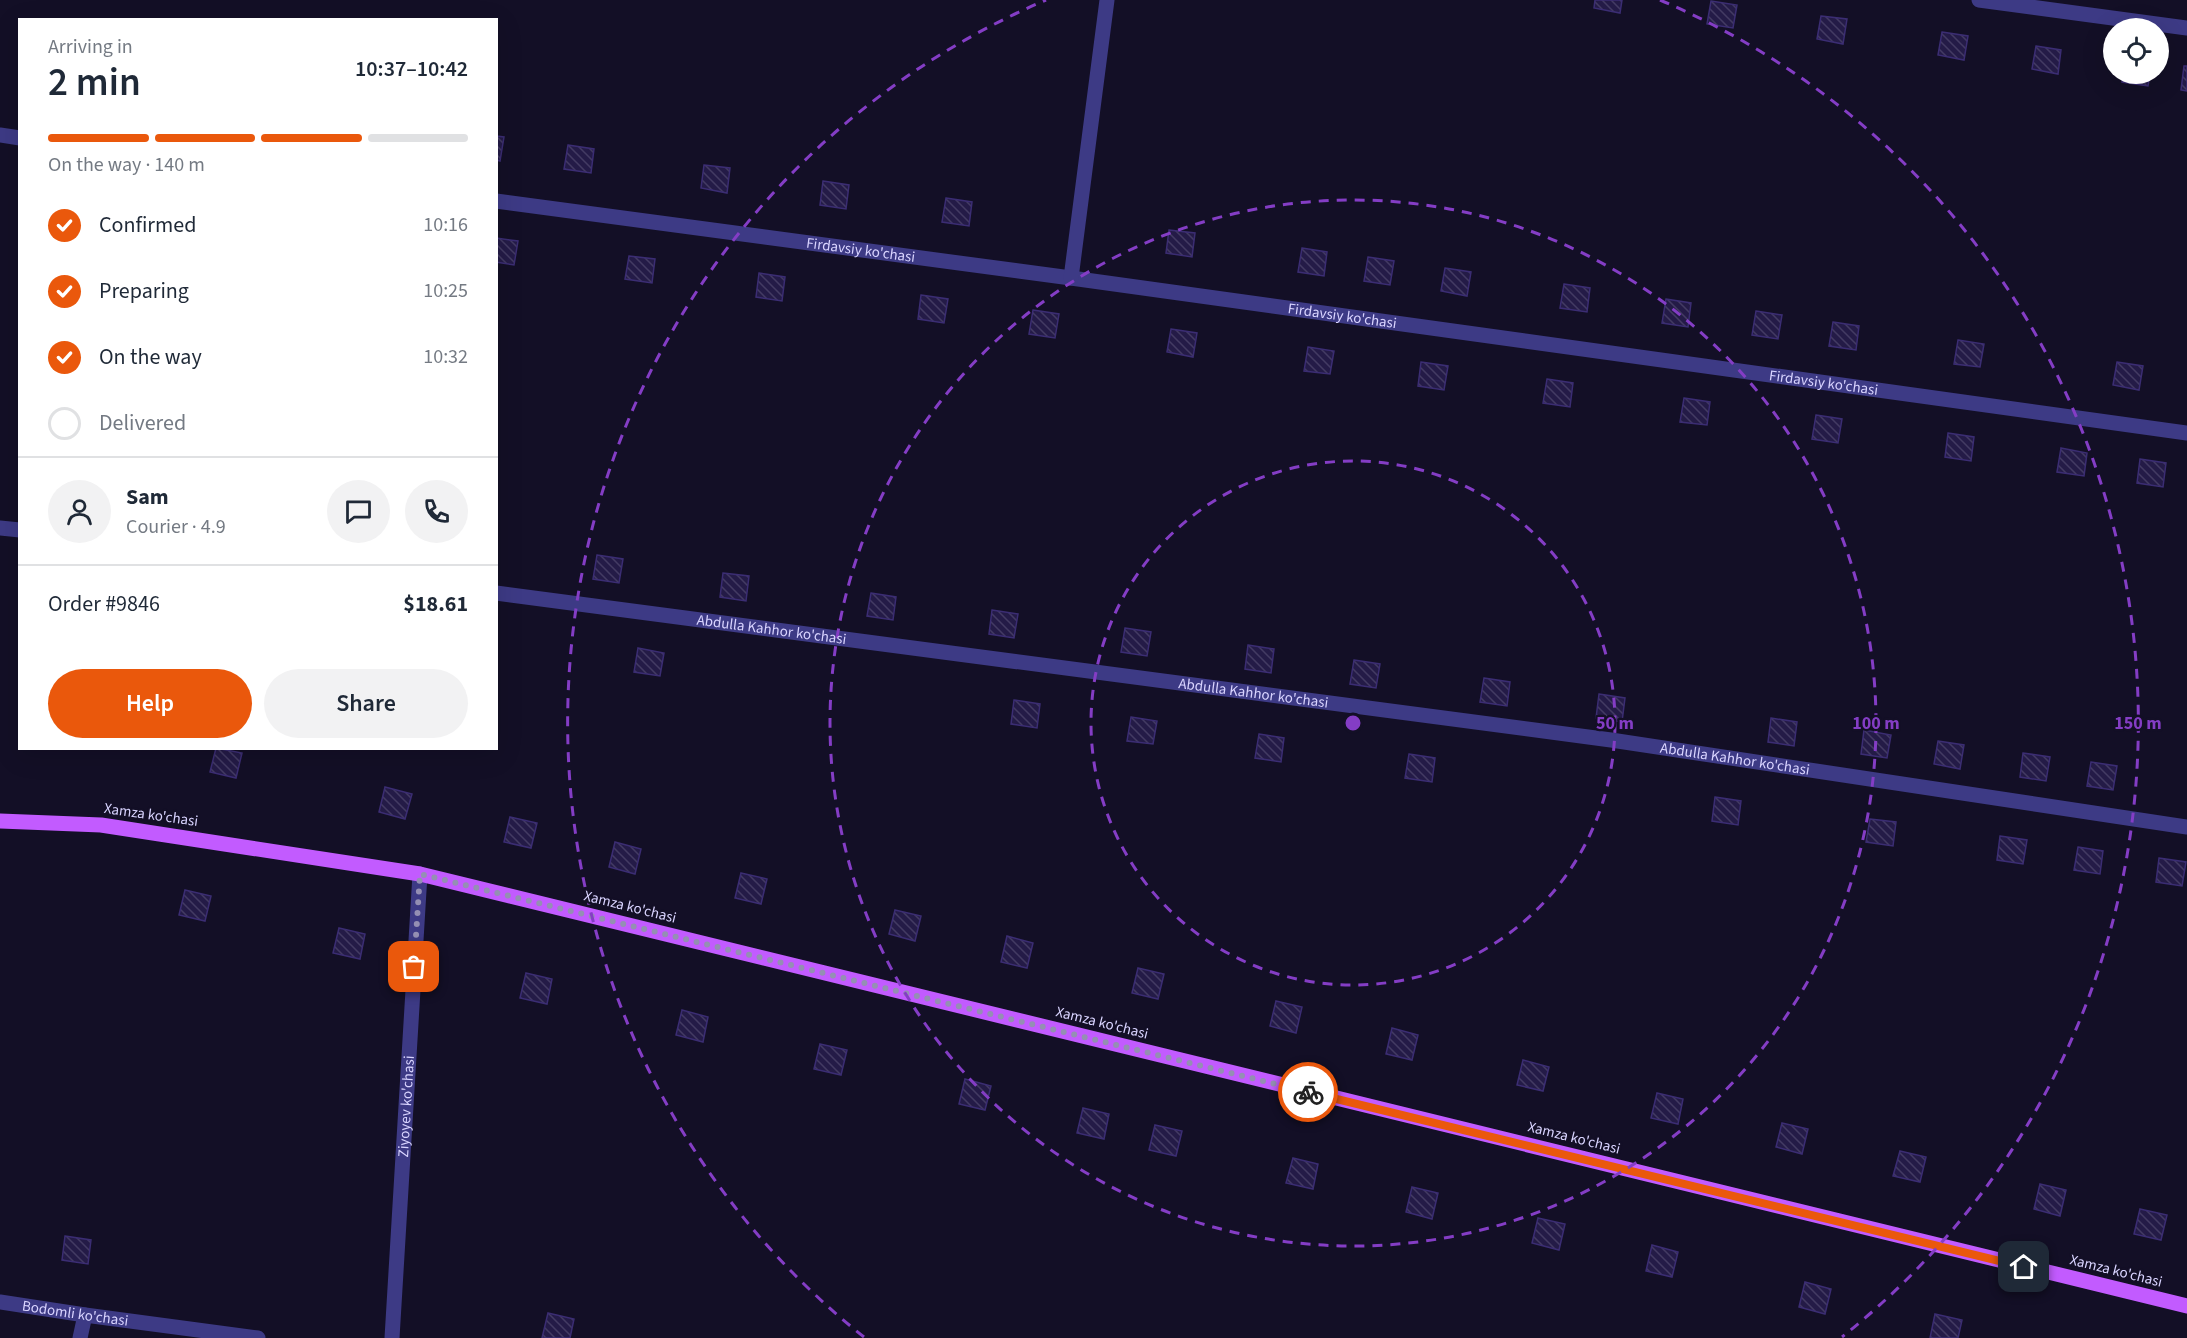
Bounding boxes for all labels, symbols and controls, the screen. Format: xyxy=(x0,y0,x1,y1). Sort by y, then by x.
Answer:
map controls xyxy=(2103,18,2169,84)
button: locate xyxy=(2103,18,2169,84)
text: Arriving in xyxy=(48,33,133,61)
text: 10:37–10:42 xyxy=(355,53,468,85)
text: 2 min xyxy=(48,55,141,111)
text: On the way · 140 m xyxy=(48,151,205,179)
icon: check xyxy=(48,209,81,242)
text: Confirmed xyxy=(99,209,196,241)
text: 10:16 xyxy=(423,211,468,239)
street label: Firdavsiy ko'chasi xyxy=(805,232,917,268)
icon: check xyxy=(48,275,81,308)
text: Preparing xyxy=(99,275,189,307)
text: 10:25 xyxy=(423,277,468,305)
street label: Firdavsiy ko'chasi xyxy=(1286,298,1398,334)
icon: check xyxy=(48,341,81,374)
text: On the way xyxy=(99,341,202,373)
text: 10:32 xyxy=(423,343,468,371)
street label: Firdavsiy ko'chasi xyxy=(1768,365,1880,400)
text: Delivered xyxy=(99,407,186,439)
button: person xyxy=(48,480,111,543)
button: chat xyxy=(327,480,390,543)
button: phone xyxy=(405,480,468,543)
text: Sam xyxy=(126,481,169,513)
text: Courier · 4.9 xyxy=(126,513,226,541)
text: Order #9846 xyxy=(48,588,160,620)
text: $18.61 xyxy=(403,588,468,620)
street label: Abdulla Kahhor ko'chasi xyxy=(695,609,848,650)
button: Help xyxy=(48,669,252,738)
button: Share xyxy=(264,669,468,738)
street label: Abdulla Kahhor ko'chasi xyxy=(1177,673,1330,713)
text: 50 m xyxy=(1596,711,1634,736)
text: 100 m xyxy=(1852,711,1900,736)
text: 150 m xyxy=(2114,711,2162,736)
centre of rings xyxy=(1343,713,1363,733)
street label: Abdulla Kahhor ko'chasi xyxy=(1659,737,1811,780)
street label: Xamza ko'chasi xyxy=(103,798,199,832)
street label: Xamza ko'chasi xyxy=(581,885,679,929)
pin xyxy=(388,941,439,992)
icon: bag xyxy=(397,950,430,983)
street label: Xamza ko'chasi xyxy=(1053,1001,1151,1045)
street label: Ziyoyev ko'chasi xyxy=(392,1055,420,1158)
courier xyxy=(1278,1062,1338,1122)
icon: bike xyxy=(1292,1076,1325,1109)
street label: Xamza ko'chasi xyxy=(1525,1116,1623,1160)
pin xyxy=(1998,1241,2049,1292)
street label: Xamza ko'chasi xyxy=(2067,1249,2165,1293)
icon: home xyxy=(2007,1250,2040,1283)
street label: Bodomli ko'chasi xyxy=(21,1295,130,1331)

